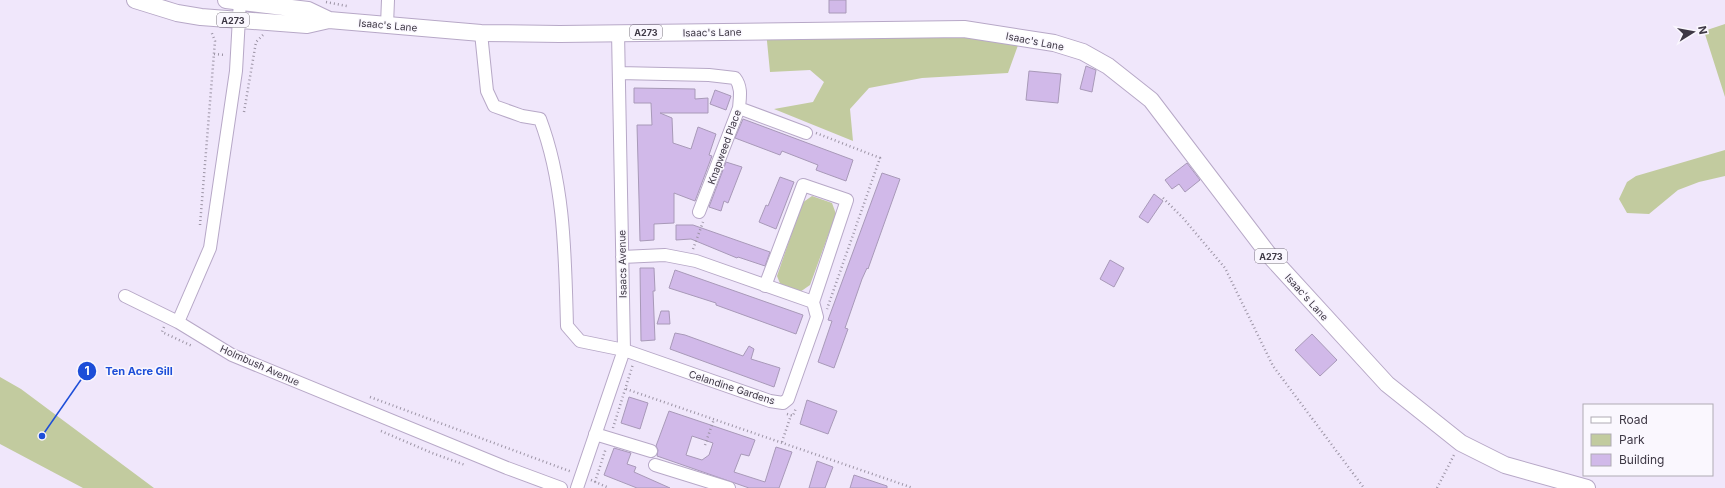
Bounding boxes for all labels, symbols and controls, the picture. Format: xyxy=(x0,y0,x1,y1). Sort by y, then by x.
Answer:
north arrow xyxy=(1673,12,1713,52)
road number: A273 xyxy=(217,13,249,27)
street label: Isaac's Lane xyxy=(358,16,418,34)
road number: A273 xyxy=(630,25,662,39)
street label: Isaac's Lane xyxy=(682,25,742,39)
text: N xyxy=(1695,25,1710,36)
street label: Isaac's Lane xyxy=(1005,29,1065,53)
street label: Knapweed Place xyxy=(705,108,743,186)
street label: Isaacs Avenue xyxy=(615,230,629,298)
road number: A273 xyxy=(1255,249,1287,263)
street label: Isaac's Lane xyxy=(1283,271,1331,323)
street label: Holmbush Avenue xyxy=(218,342,302,388)
callout: Ten Acre Gill xyxy=(77,359,181,382)
text: 1 xyxy=(84,363,90,378)
text: Ten Acre Gill xyxy=(105,364,173,378)
street label: Celandine Gardens xyxy=(687,367,777,407)
legend xyxy=(1583,404,1713,476)
text: Road xyxy=(1619,412,1648,427)
text: Park xyxy=(1619,432,1645,447)
text: Building xyxy=(1619,452,1664,467)

